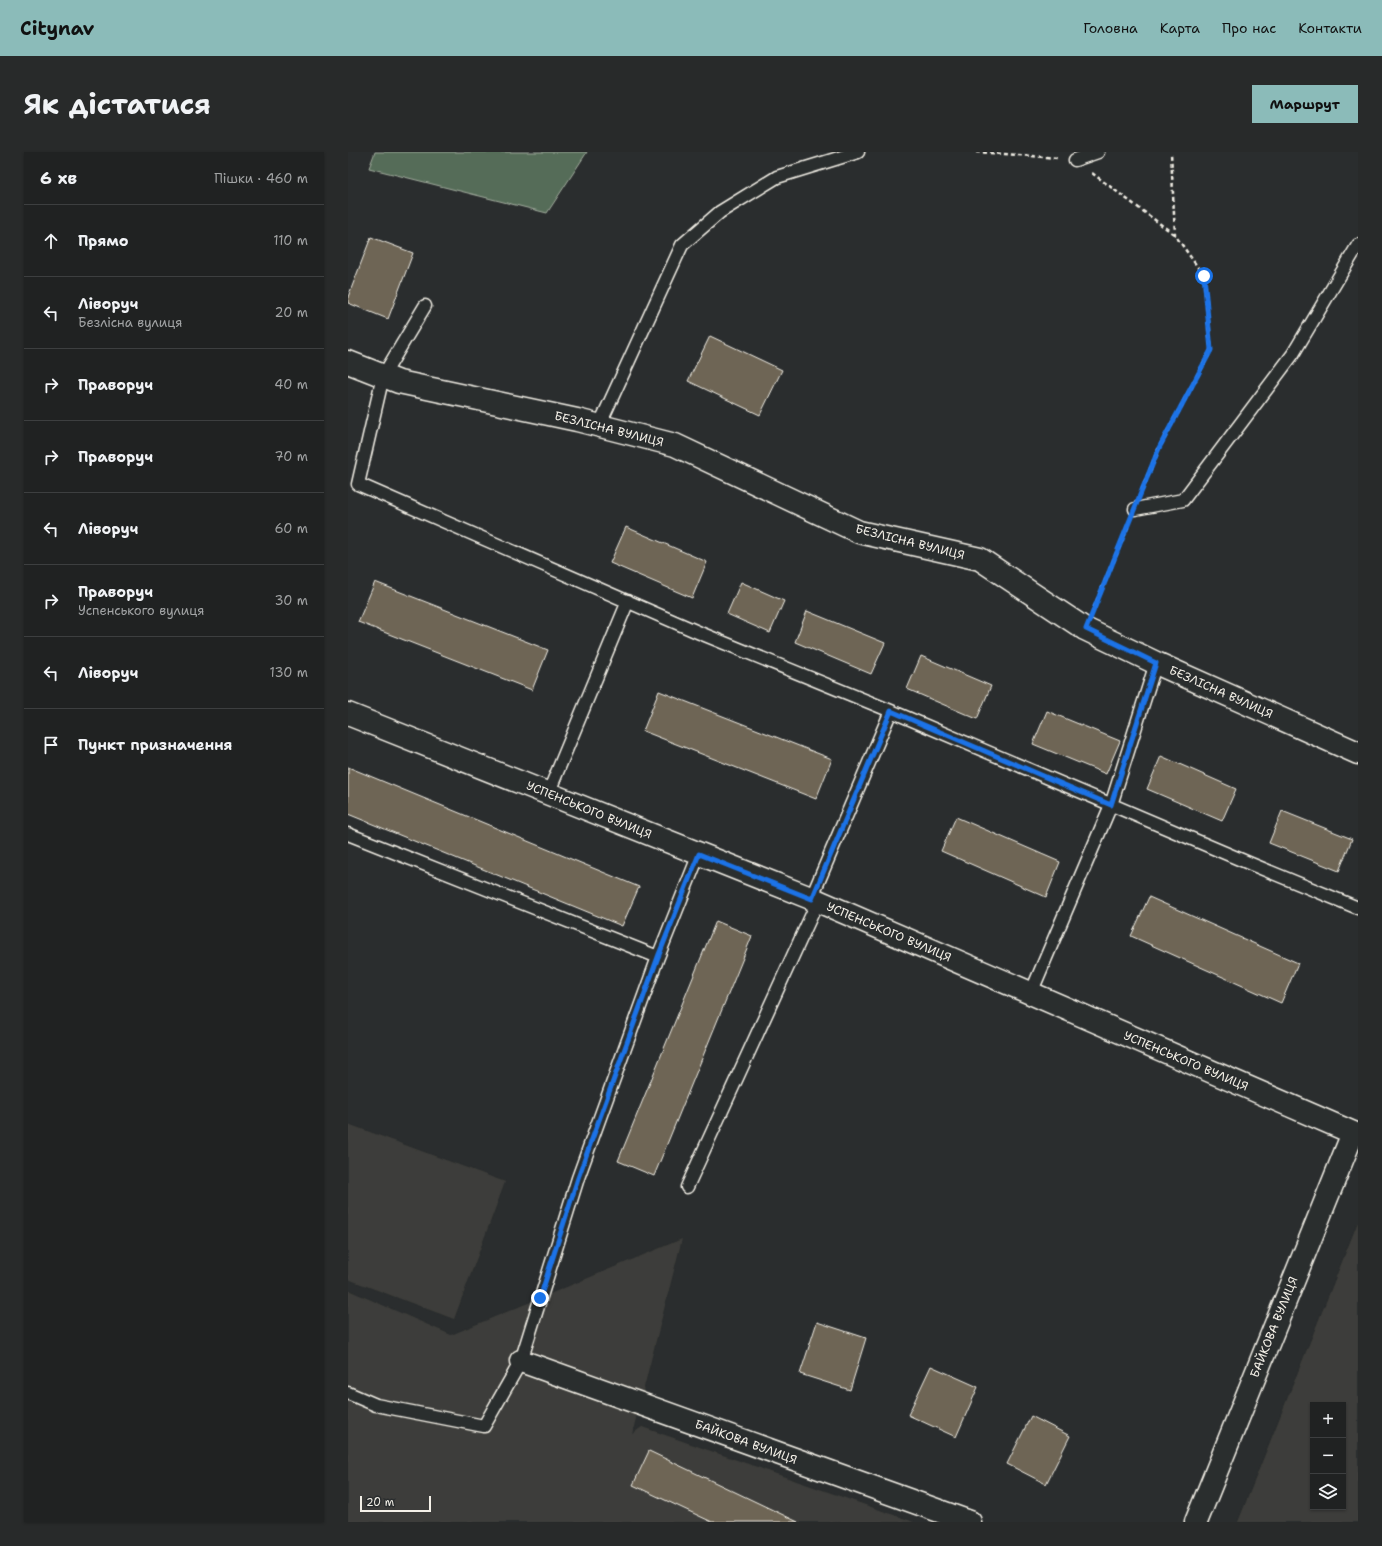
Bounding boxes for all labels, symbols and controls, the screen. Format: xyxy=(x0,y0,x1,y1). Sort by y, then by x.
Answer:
text: Citynav xyxy=(20,16,94,41)
text: Головна xyxy=(1083,19,1138,37)
text: Карта xyxy=(1160,19,1200,37)
text: Про нас xyxy=(1222,19,1276,37)
text: Контакти xyxy=(1298,19,1362,37)
text: Як дістатися xyxy=(24,85,211,123)
button: Маршрут xyxy=(1252,85,1358,123)
text: 6 хв xyxy=(40,167,77,189)
text: Пішки · 460 m xyxy=(214,170,308,187)
icon: ahead xyxy=(40,230,62,252)
text: Прямо xyxy=(78,231,128,251)
text: 110 m xyxy=(273,232,308,249)
route start xyxy=(1195,267,1213,285)
text: Ліворуч xyxy=(78,294,138,314)
icon: left xyxy=(40,302,62,324)
text: 20 m xyxy=(275,304,308,321)
text: Безлісна вулиця xyxy=(78,314,182,331)
icon: right xyxy=(40,374,62,396)
text: Праворуч xyxy=(78,375,153,395)
text: 40 m xyxy=(274,376,308,393)
street label: БЕЗЛІСНА ВУЛИЦЯ xyxy=(553,408,665,450)
icon: right xyxy=(40,446,62,468)
text: Праворуч xyxy=(78,447,153,467)
text: 70 m xyxy=(274,448,308,465)
icon: left xyxy=(40,518,62,540)
text: Ліворуч xyxy=(78,519,138,539)
text: 60 m xyxy=(275,520,308,537)
street label: БЕЗЛІСНА ВУЛИЦЯ xyxy=(854,521,966,563)
text: Праворуч xyxy=(78,582,153,602)
icon: right xyxy=(40,590,62,612)
text: 30 m xyxy=(274,592,308,609)
text: Успенського вулиця xyxy=(78,602,204,619)
icon: left xyxy=(40,662,62,684)
street label: БЕЗЛІСНА ВУЛИЦЯ xyxy=(1167,662,1275,722)
text: Ліворуч xyxy=(78,663,138,683)
text: 130 m xyxy=(270,664,308,681)
icon: arrive xyxy=(40,734,62,756)
text: Пункт призначення xyxy=(78,735,233,755)
street label: УСПЕНСЬКОГО ВУЛИЦЯ xyxy=(524,777,654,843)
street label: УСПЕНСЬКОГО ВУЛИЦЯ xyxy=(824,898,954,966)
street label: УСПЕНСЬКОГО ВУЛИЦЯ xyxy=(1121,1027,1251,1095)
street label: БАЙКОВА ВУЛИЦЯ xyxy=(1246,1274,1302,1380)
route end xyxy=(531,1289,549,1307)
map controls xyxy=(1310,1402,1346,1510)
button: + xyxy=(1310,1402,1346,1438)
street label: БАЙКОВА ВУЛИЦЯ xyxy=(693,1416,799,1468)
button: − xyxy=(1310,1438,1346,1474)
button: layers xyxy=(1310,1474,1346,1510)
scale bar xyxy=(360,1494,431,1513)
text: 20 m xyxy=(366,1495,394,1510)

